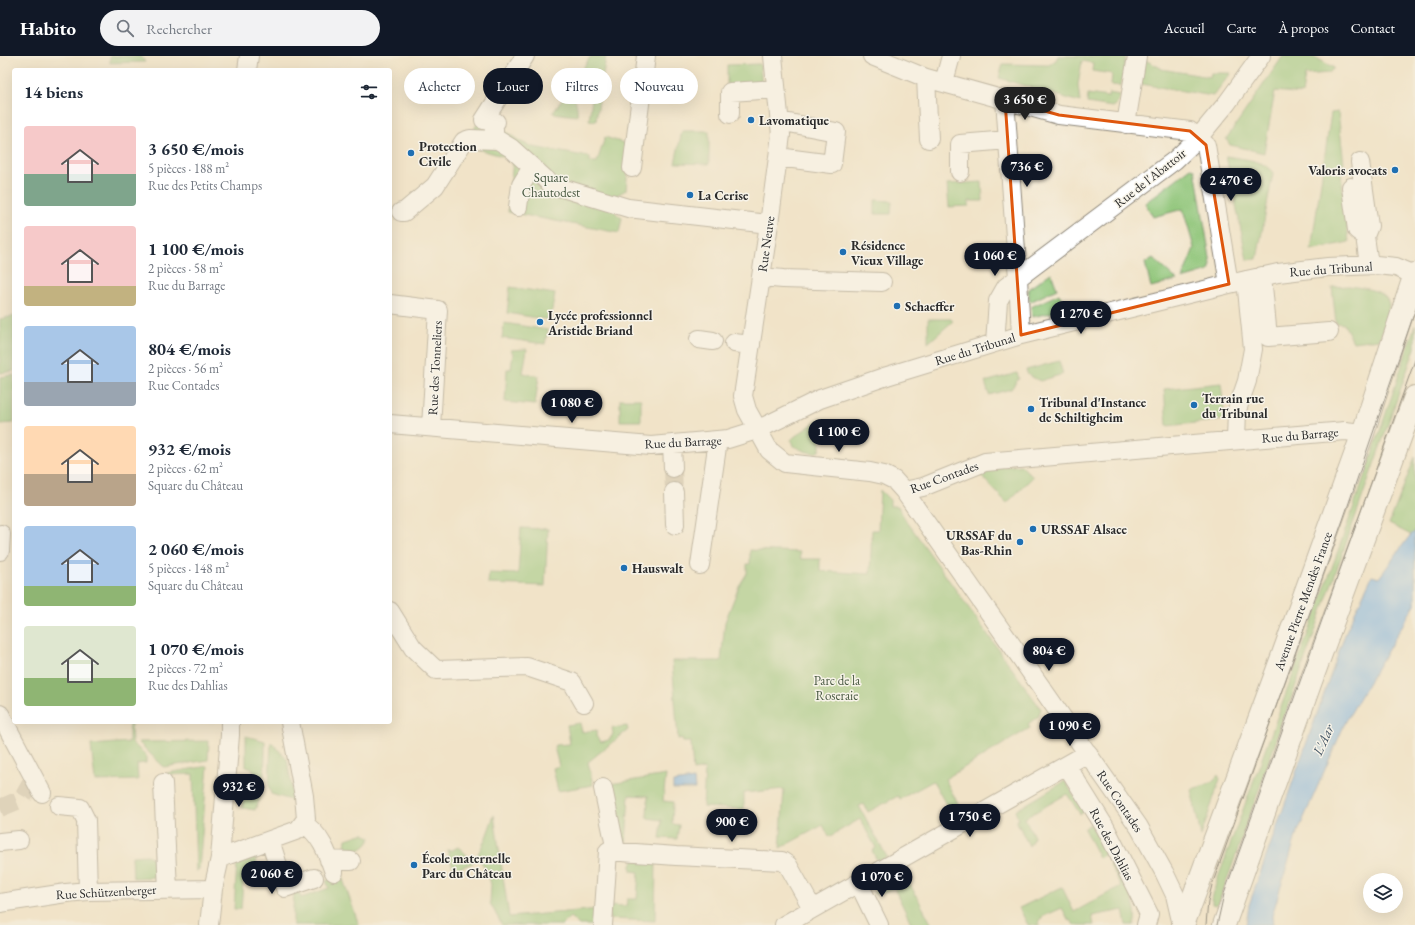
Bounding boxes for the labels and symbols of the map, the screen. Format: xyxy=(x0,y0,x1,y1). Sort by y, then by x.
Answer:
pin: 3 650 € xyxy=(988,87,1062,121)
place label: Lavomatique xyxy=(759,112,830,129)
marker: Lavomatique xyxy=(746,115,756,125)
place label: Protection Civile xyxy=(419,138,477,170)
street label: Rue de l'Abattoir xyxy=(1111,144,1190,211)
marker: Protection Civile xyxy=(406,148,416,158)
pin: 736 € xyxy=(999,154,1055,188)
place label: Valoris avocats xyxy=(1308,162,1387,179)
marker: Valoris avocats xyxy=(1390,165,1400,175)
pin: 2 470 € xyxy=(1194,168,1268,202)
park label: Square Chautodest xyxy=(522,169,580,201)
place label: La Cerise xyxy=(698,187,749,204)
marker: La Cerise xyxy=(685,190,695,200)
street label: Rue Neuve xyxy=(754,215,778,273)
place label: Résidence Vieux Village xyxy=(851,237,924,269)
pin: 1 060 € xyxy=(958,243,1032,277)
marker: Résidence Vieux Village xyxy=(838,247,848,257)
street label: Rue du Tribunal xyxy=(1289,258,1373,280)
place label: Schaeffer xyxy=(905,298,955,315)
marker: Schaeffer xyxy=(892,301,902,311)
pin: 1 270 € xyxy=(1044,301,1118,335)
place label: Lycée professionnel Aristide Briand xyxy=(547,307,653,339)
marker: Lycée professionnel Aristide Briand xyxy=(535,317,545,327)
street label: Rue des Tonneliers xyxy=(424,320,446,416)
street label: Rue du Tribunal xyxy=(933,329,1017,369)
pin: 1 080 € xyxy=(535,390,609,424)
place label: Terrain rue du Tribunal xyxy=(1202,390,1268,422)
place label: Tribunal d'Instance de Schiltigheim xyxy=(1039,394,1147,426)
marker: Terrain rue du Tribunal xyxy=(1189,400,1199,410)
marker: Tribunal d'Instance de Schiltigheim xyxy=(1026,404,1036,414)
pin: 1 100 € xyxy=(802,419,876,453)
street label: Rue du Barrage xyxy=(1261,423,1339,447)
street label: Rue du Barrage xyxy=(644,431,722,453)
street label: Rue Contades xyxy=(908,457,980,497)
place label: URSSAF Alsace xyxy=(1041,521,1128,538)
marker: URSSAF Alsace xyxy=(1028,524,1038,534)
place label: URSSAF du Bas-Rhin xyxy=(946,527,1013,559)
street label: Avenue Pierre Mendès France xyxy=(1270,529,1336,674)
marker: URSSAF du Bas-Rhin xyxy=(1015,537,1025,547)
place label: Hauswalt xyxy=(632,560,684,577)
marker: Hauswalt xyxy=(619,563,629,573)
pin: 804 € xyxy=(1021,638,1077,672)
park label: Parc de la Roseraie xyxy=(814,672,861,704)
pin: 1 090 € xyxy=(1033,713,1107,747)
water label: L'Aar xyxy=(1308,721,1338,759)
street label: Rue Contades xyxy=(1093,767,1147,835)
pin: 932 € xyxy=(211,774,267,808)
pin: 1 750 € xyxy=(933,804,1007,838)
street label: Rue des Dahlias xyxy=(1086,805,1138,883)
pin: 900 € xyxy=(704,809,760,843)
place label: École maternelle Parc du Château xyxy=(422,850,512,882)
marker: École maternelle Parc du Château xyxy=(409,860,419,870)
pin: 2 060 € xyxy=(235,861,309,895)
pin: 1 070 € xyxy=(845,864,919,898)
street label: Rue Schützenberger xyxy=(55,881,157,903)

